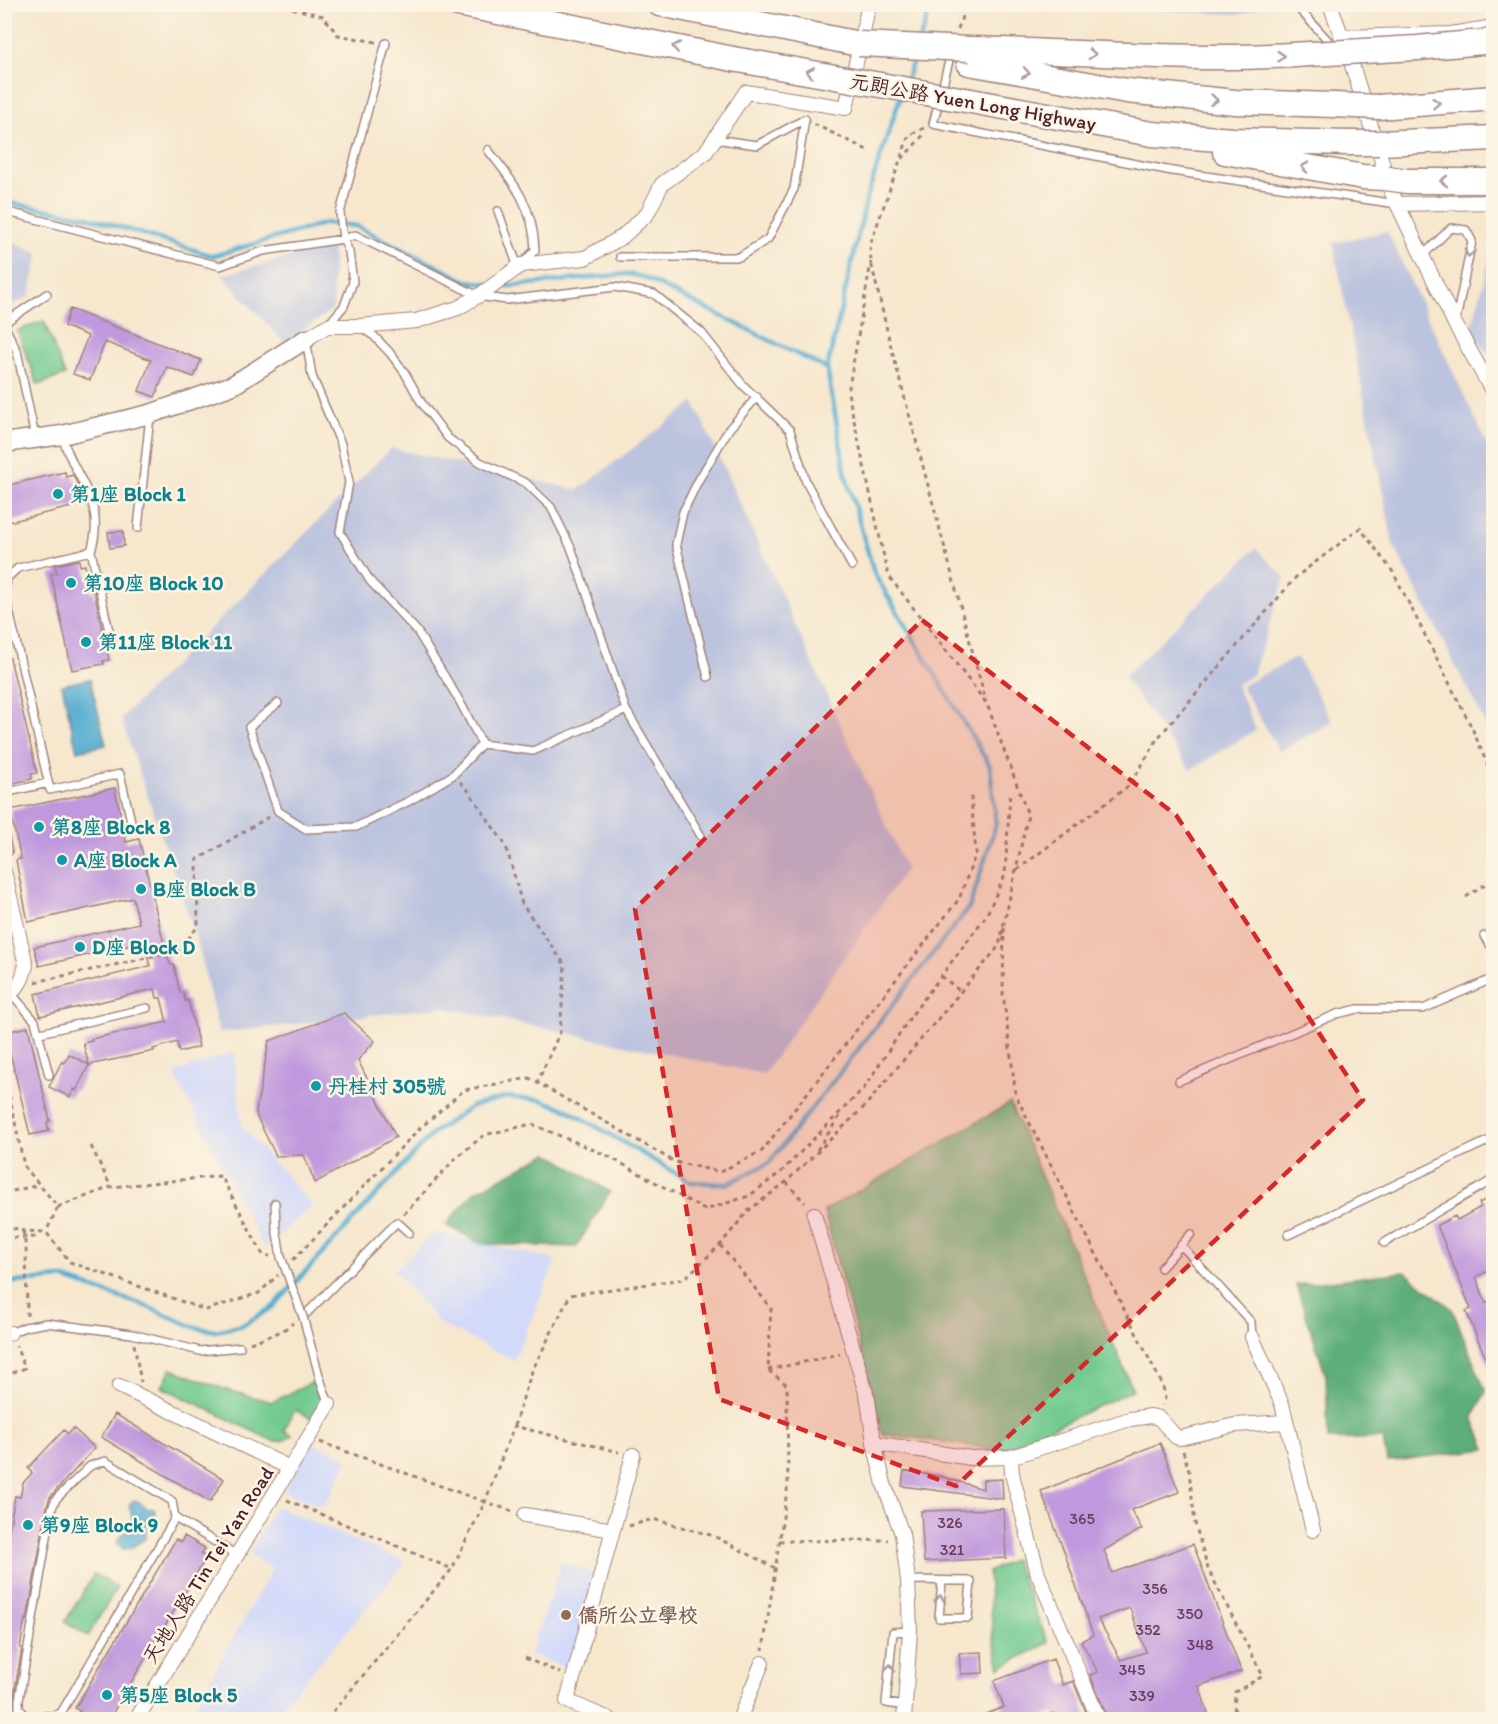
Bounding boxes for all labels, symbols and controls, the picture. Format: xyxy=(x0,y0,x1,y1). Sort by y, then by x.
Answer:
one-way arrow xyxy=(671,41,681,54)
one-way arrow xyxy=(1087,48,1096,60)
one-way arrow xyxy=(1276,49,1285,62)
one-way arrow xyxy=(805,66,815,79)
one-way arrow xyxy=(1022,67,1031,79)
street label: 元朗公路 Yuen Long Highway xyxy=(848,69,1099,136)
one-way arrow xyxy=(1210,93,1219,106)
one-way arrow xyxy=(1431,97,1440,110)
one-way arrow xyxy=(1301,161,1310,173)
one-way arrow xyxy=(1440,175,1449,187)
one-way arrow xyxy=(1463,248,1476,258)
place label: 第1座 Block 1 xyxy=(70,482,187,506)
marker: 第1座 Block 1 xyxy=(51,487,65,501)
place label: 第10座 Block 10 xyxy=(83,571,223,595)
marker: 第10座 Block 10 xyxy=(64,576,78,590)
place label: 第11座 Block 11 xyxy=(98,630,233,654)
marker: 第11座 Block 11 xyxy=(79,635,93,649)
place label: 第8座 Block 8 xyxy=(51,815,170,839)
marker: 第8座 Block 8 xyxy=(32,820,46,834)
place label: A座 Block A xyxy=(73,848,177,872)
marker: A座 Block A xyxy=(55,853,69,867)
place label: B座 Block B xyxy=(153,877,256,901)
marker: B座 Block B xyxy=(134,882,148,896)
place label: D座 Block D xyxy=(92,935,195,959)
marker: D座 Block D xyxy=(73,940,87,954)
place label: 丹桂村 305號 xyxy=(328,1074,446,1098)
marker: 丹桂村 305號 xyxy=(309,1079,323,1093)
street label: 天地人路 Tin Tei Yan Road xyxy=(137,1462,279,1668)
house number: 365 xyxy=(1069,1509,1095,1528)
place label: 第9座 Block 9 xyxy=(40,1513,158,1537)
house number: 326 xyxy=(937,1513,963,1532)
marker: 第9座 Block 9 xyxy=(21,1518,35,1532)
house number: 321 xyxy=(940,1540,965,1559)
house number: 356 xyxy=(1142,1579,1168,1598)
one-way arrow xyxy=(934,1595,947,1604)
place label: 僑所公立學校 xyxy=(578,1603,698,1627)
house number: 350 xyxy=(1177,1604,1203,1623)
marker: 僑所公立學校 xyxy=(559,1608,573,1622)
house number: 352 xyxy=(1135,1620,1161,1639)
house number: 348 xyxy=(1186,1635,1214,1654)
house number: 345 xyxy=(1119,1660,1145,1679)
one-way arrow xyxy=(883,1664,896,1673)
place label: 第5座 Block 5 xyxy=(119,1683,238,1707)
house number: 339 xyxy=(1129,1686,1155,1705)
marker: 第5座 Block 5 xyxy=(100,1688,114,1702)

